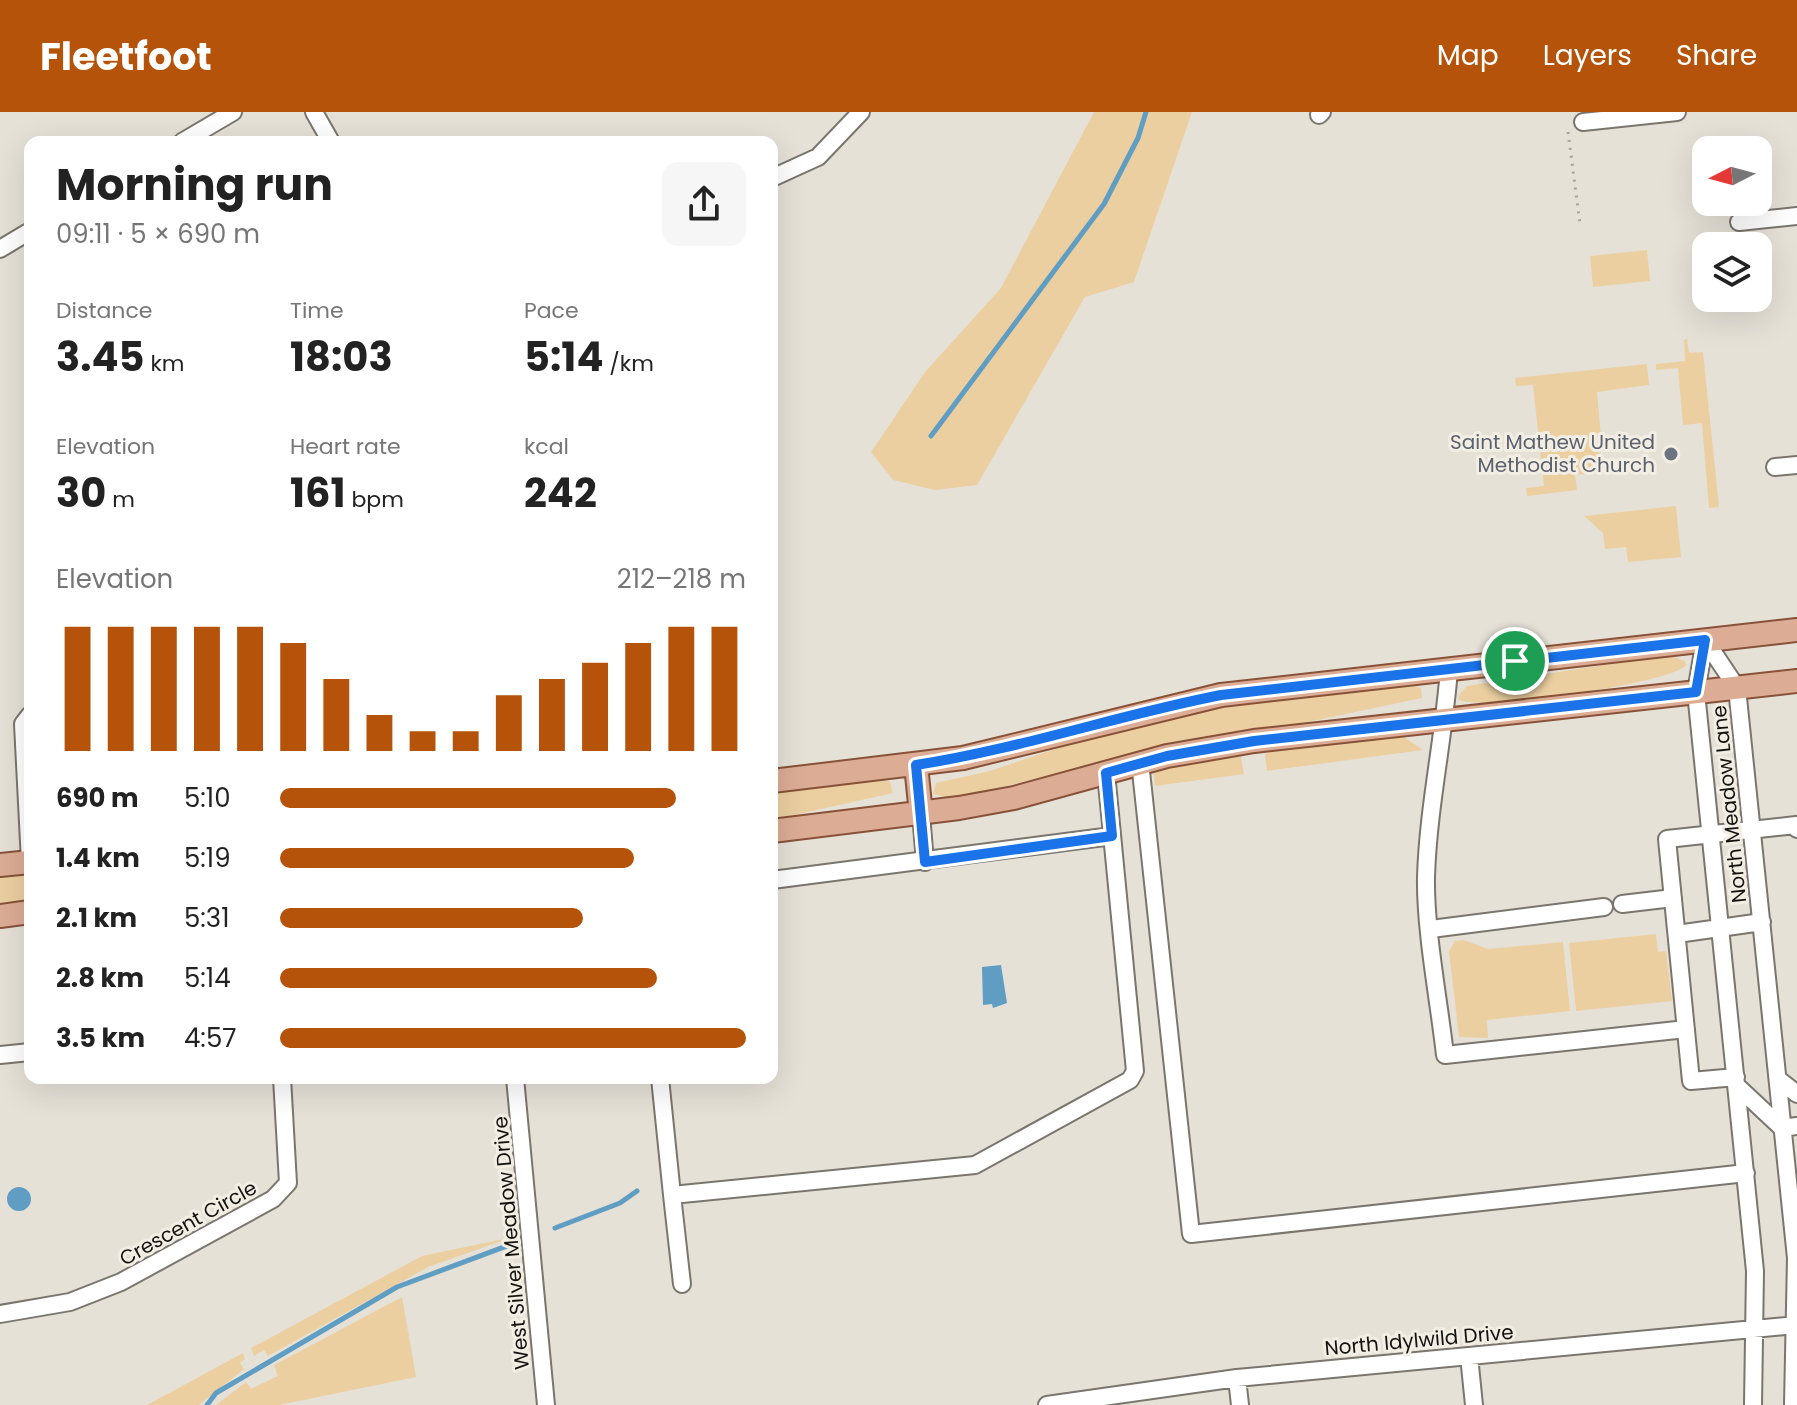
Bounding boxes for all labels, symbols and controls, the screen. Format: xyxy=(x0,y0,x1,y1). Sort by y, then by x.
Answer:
text: Fleetfoot xyxy=(40,30,212,83)
text: Map xyxy=(1437,36,1499,75)
text: Layers xyxy=(1543,36,1632,75)
text: Share xyxy=(1676,36,1757,75)
north arrow xyxy=(1692,136,1772,216)
map controls xyxy=(1692,136,1772,312)
text: Morning run xyxy=(56,154,333,215)
button: share xyxy=(662,162,746,246)
text: 09:11 · 5 × 690 m xyxy=(56,216,260,252)
button: layers xyxy=(1692,232,1772,312)
text: Distance xyxy=(56,295,152,326)
text: Time xyxy=(290,295,344,326)
text: Pace xyxy=(524,295,579,326)
text: 3.45 xyxy=(56,329,145,385)
text: 18:03 xyxy=(290,329,393,385)
text: 5:14 xyxy=(524,329,603,385)
text: km xyxy=(145,348,184,379)
text: /km xyxy=(603,348,654,379)
place label: Saint Mathew United Methodist Church xyxy=(1450,428,1655,479)
text: Elevation xyxy=(56,431,155,462)
text: Heart rate xyxy=(290,431,401,462)
text: kcal xyxy=(524,431,569,462)
marker: Saint Mathew United Methodist Church xyxy=(1662,445,1680,463)
text: 30 xyxy=(56,465,106,521)
text: 161 xyxy=(290,465,346,521)
text: 242 xyxy=(524,465,597,521)
text: m xyxy=(106,484,135,515)
text: bpm xyxy=(346,484,404,515)
text: Elevation xyxy=(56,561,173,597)
text: 212–218 m xyxy=(617,561,746,597)
pin xyxy=(1481,627,1549,695)
icon: arrive xyxy=(1493,639,1537,683)
street label: North Meadow Lane xyxy=(1705,704,1753,904)
text: 690 m xyxy=(56,780,139,816)
text: 5:10 xyxy=(184,780,231,816)
text: 1.4 km xyxy=(56,840,140,876)
text: 5:19 xyxy=(184,840,231,876)
text: 2.1 km xyxy=(56,900,137,936)
text: 5:31 xyxy=(184,900,230,936)
text: 2.8 km xyxy=(56,960,144,996)
text: 5:14 xyxy=(184,960,231,996)
text: 3.5 km xyxy=(56,1020,145,1056)
text: 4:57 xyxy=(184,1020,236,1056)
street label: West Silver Meadow Drive xyxy=(486,1115,536,1371)
street label: Crescent Circle xyxy=(114,1174,262,1272)
street label: North Idylwild Drive xyxy=(1323,1318,1515,1362)

